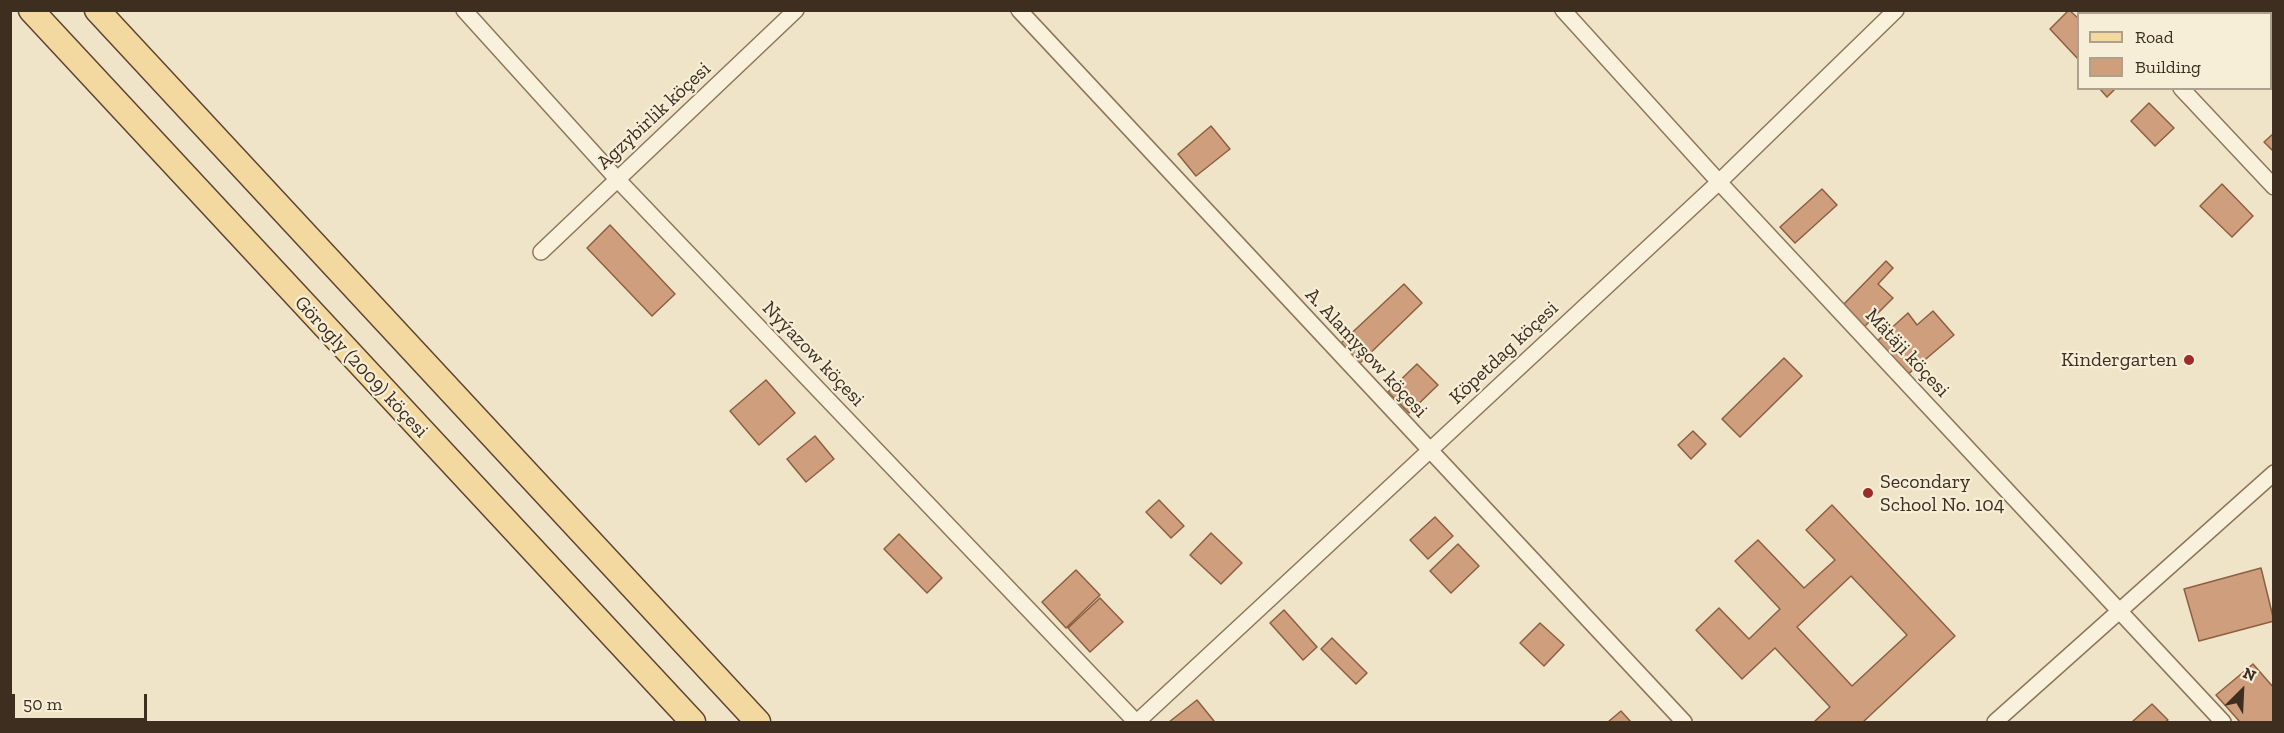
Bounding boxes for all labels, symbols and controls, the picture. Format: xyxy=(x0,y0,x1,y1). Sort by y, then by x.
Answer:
legend xyxy=(2077,12,2272,90)
text: Road xyxy=(2135,26,2174,48)
text: Building xyxy=(2135,56,2201,78)
street label: Agzybirlik köçesi xyxy=(592,57,716,175)
street label: A. Alamyşow köçesi xyxy=(1300,283,1432,423)
street label: Görogly (2009) köçesi xyxy=(289,291,433,443)
street label: Nyýazow köçesi xyxy=(757,296,869,412)
street label: Köpetdag köçesi xyxy=(1445,296,1563,410)
street label: Mätäji köçesi xyxy=(1860,304,1954,402)
place label: Kindergarten xyxy=(2061,348,2177,372)
marker: Kindergarten xyxy=(2182,353,2196,367)
place label: Secondary School No. 104 xyxy=(1880,470,2005,517)
marker: Secondary School No. 104 xyxy=(1861,486,1875,500)
north arrow xyxy=(2212,661,2272,721)
text: N xyxy=(2240,663,2259,685)
scale bar xyxy=(15,682,150,720)
text: 50 m xyxy=(23,693,62,715)

